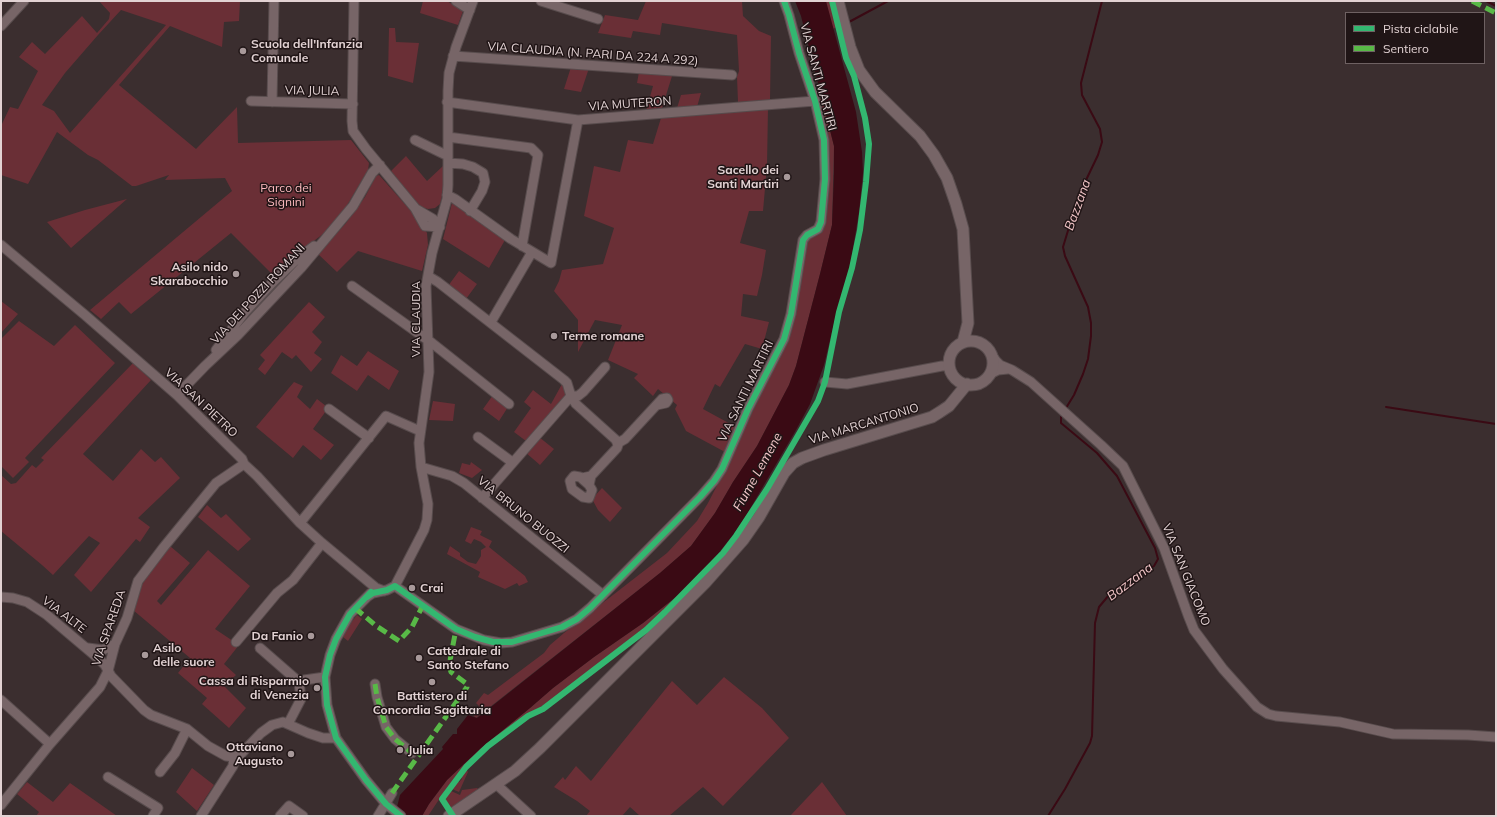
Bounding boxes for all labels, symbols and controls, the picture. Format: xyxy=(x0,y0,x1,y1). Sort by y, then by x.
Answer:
legend xyxy=(1345,12,1485,64)
street label: VIA SANTI MARTIRI xyxy=(797,21,839,133)
text: Pista ciclabile xyxy=(1383,21,1458,36)
place label: Scuola dell'Infanzia Comunale xyxy=(251,37,363,65)
street label: VIA CLAUDIA (N. PARI DA 224 A 292) xyxy=(487,39,699,69)
text: Sentiero xyxy=(1383,41,1429,56)
marker: Scuola dell'Infanzia Comunale xyxy=(238,46,248,56)
street label: VIA JULIA xyxy=(285,83,339,99)
street label: VIA MUTERON xyxy=(588,94,672,114)
place label: Sacello dei Santi Martiri xyxy=(707,163,779,191)
marker: Sacello dei Santi Martiri xyxy=(782,172,792,182)
water label: Bazzana xyxy=(1062,177,1094,233)
park label: Parco dei Signini xyxy=(260,181,312,209)
street label: VIA DEI POZZI ROMANI xyxy=(208,241,308,347)
place label: Asilo nido Skarabocchio xyxy=(150,260,228,288)
marker: Asilo nido Skarabocchio xyxy=(231,269,241,279)
street label: VIA CLAUDIA xyxy=(409,281,423,357)
place label: Terme romane xyxy=(562,329,644,343)
marker: Terme romane xyxy=(549,331,559,341)
street label: VIA SANTI MARTIRI xyxy=(715,338,777,444)
street label: VIA SAN PIETRO xyxy=(162,366,240,440)
street label: VIA MARCANTONIO xyxy=(807,400,921,448)
water label: Fiume Lemene xyxy=(730,430,786,514)
street label: VIA BRUNO BUOZZI xyxy=(474,474,572,556)
street label: VIA SAN GIACOMO xyxy=(1159,522,1213,628)
water label: Bazzana xyxy=(1104,560,1156,604)
place label: Crai xyxy=(420,581,443,595)
marker: Crai xyxy=(407,583,417,593)
street label: VIA SPAREDA xyxy=(89,588,129,668)
street label: VIA ALTE xyxy=(39,594,89,636)
place label: Da Fanio xyxy=(252,629,303,643)
marker: Da Fanio xyxy=(306,631,316,641)
place label: Asilo delle suore xyxy=(153,641,215,669)
place label: Cattedrale di Santo Stefano xyxy=(427,644,509,672)
marker: Asilo delle suore xyxy=(140,650,150,660)
marker: Cattedrale di Santo Stefano xyxy=(414,653,424,663)
place label: Cassa di Risparmio di Venezia xyxy=(199,674,309,702)
marker: Battistero di Concordia Sagittaria xyxy=(427,677,437,687)
marker: Cassa di Risparmio di Venezia xyxy=(312,683,322,693)
place label: Battistero di Concordia Sagittaria xyxy=(373,689,491,717)
place label: Ottaviano Augusto xyxy=(226,740,283,768)
place label: Julia xyxy=(408,743,433,757)
marker: Julia xyxy=(395,745,405,755)
marker: Ottaviano Augusto xyxy=(286,749,296,759)

